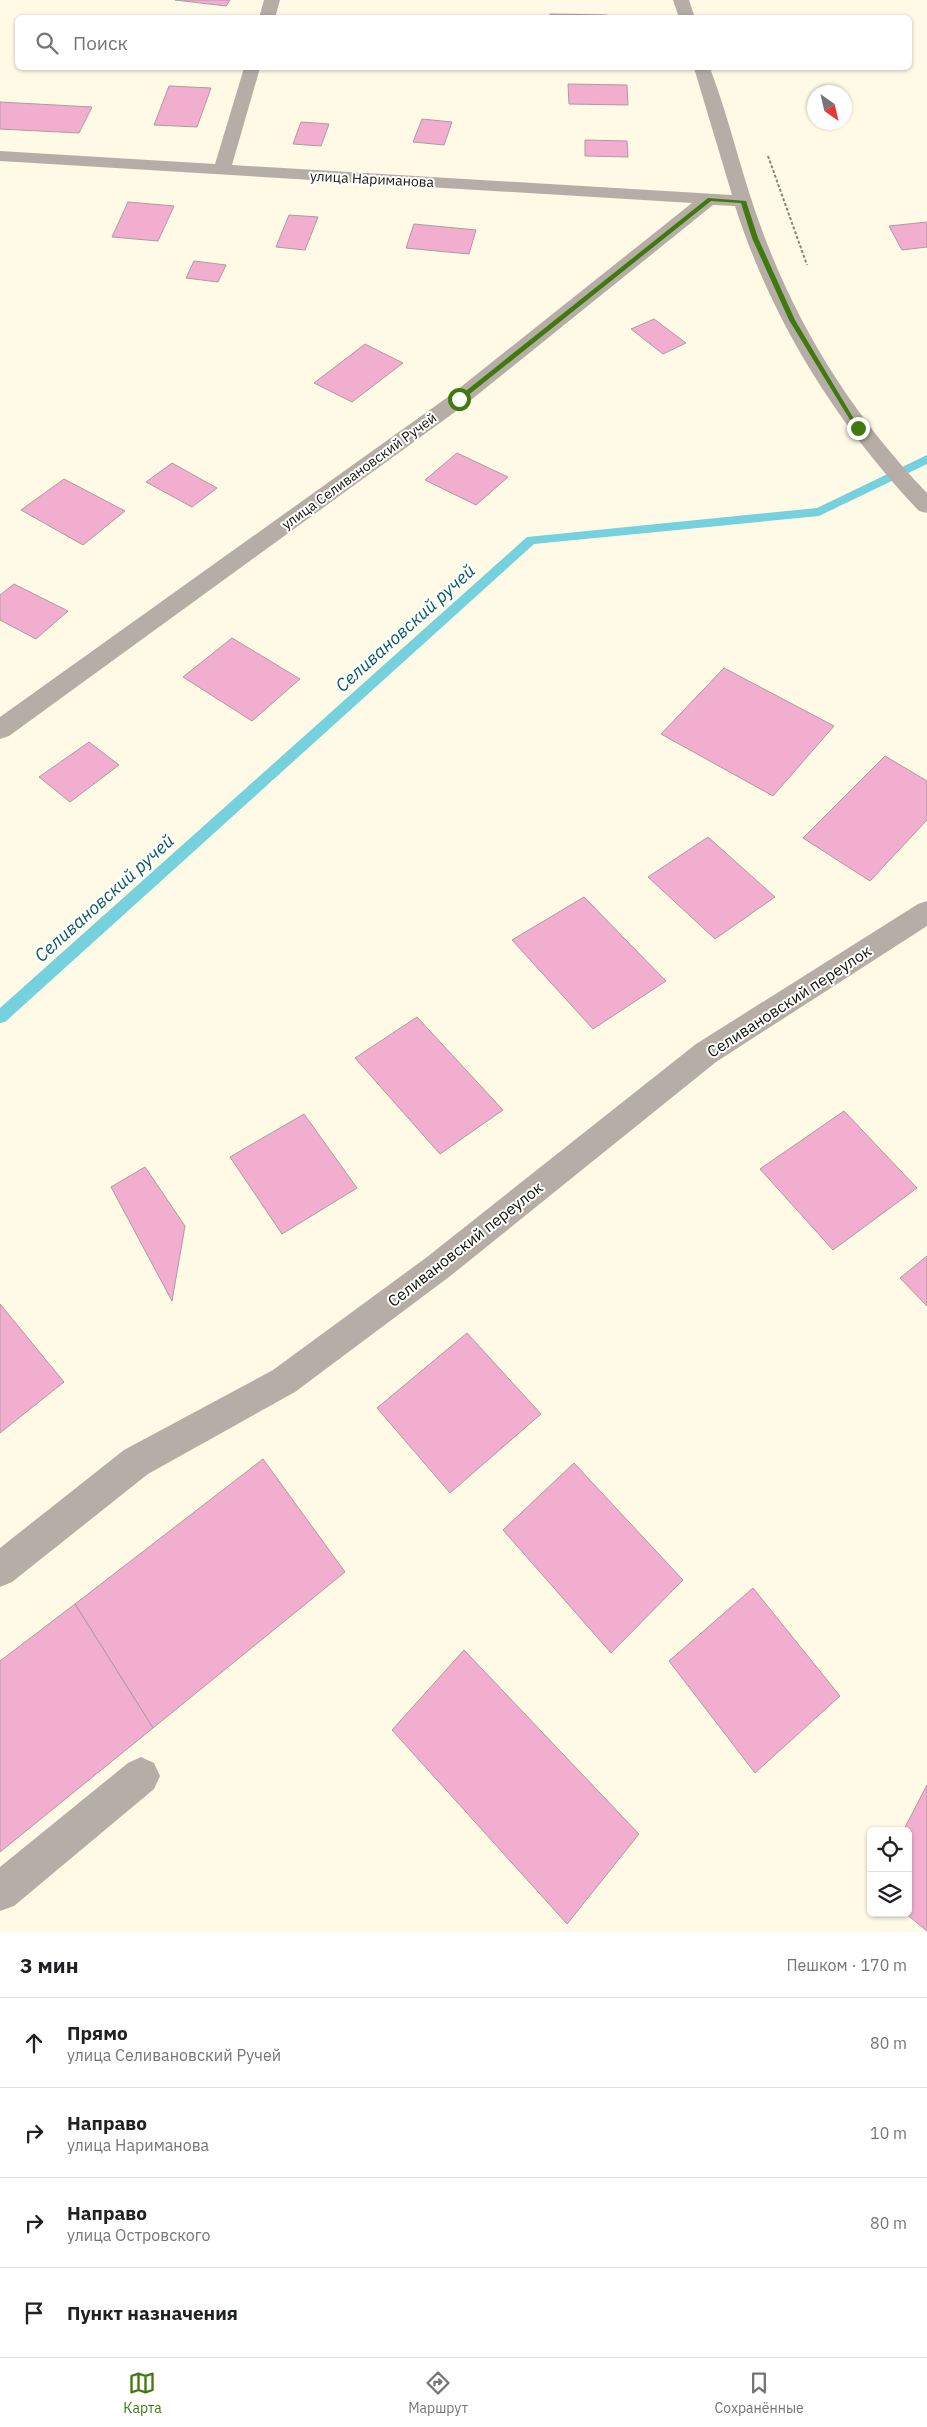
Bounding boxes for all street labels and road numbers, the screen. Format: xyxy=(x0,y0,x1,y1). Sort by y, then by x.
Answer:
street label: улица Нариманова xyxy=(309,167,435,191)
street label: улица Селивановский Ручей xyxy=(278,409,440,533)
street label: Селивановский переулок xyxy=(703,940,875,1062)
street label: Селивановский переулок xyxy=(383,1177,547,1311)

